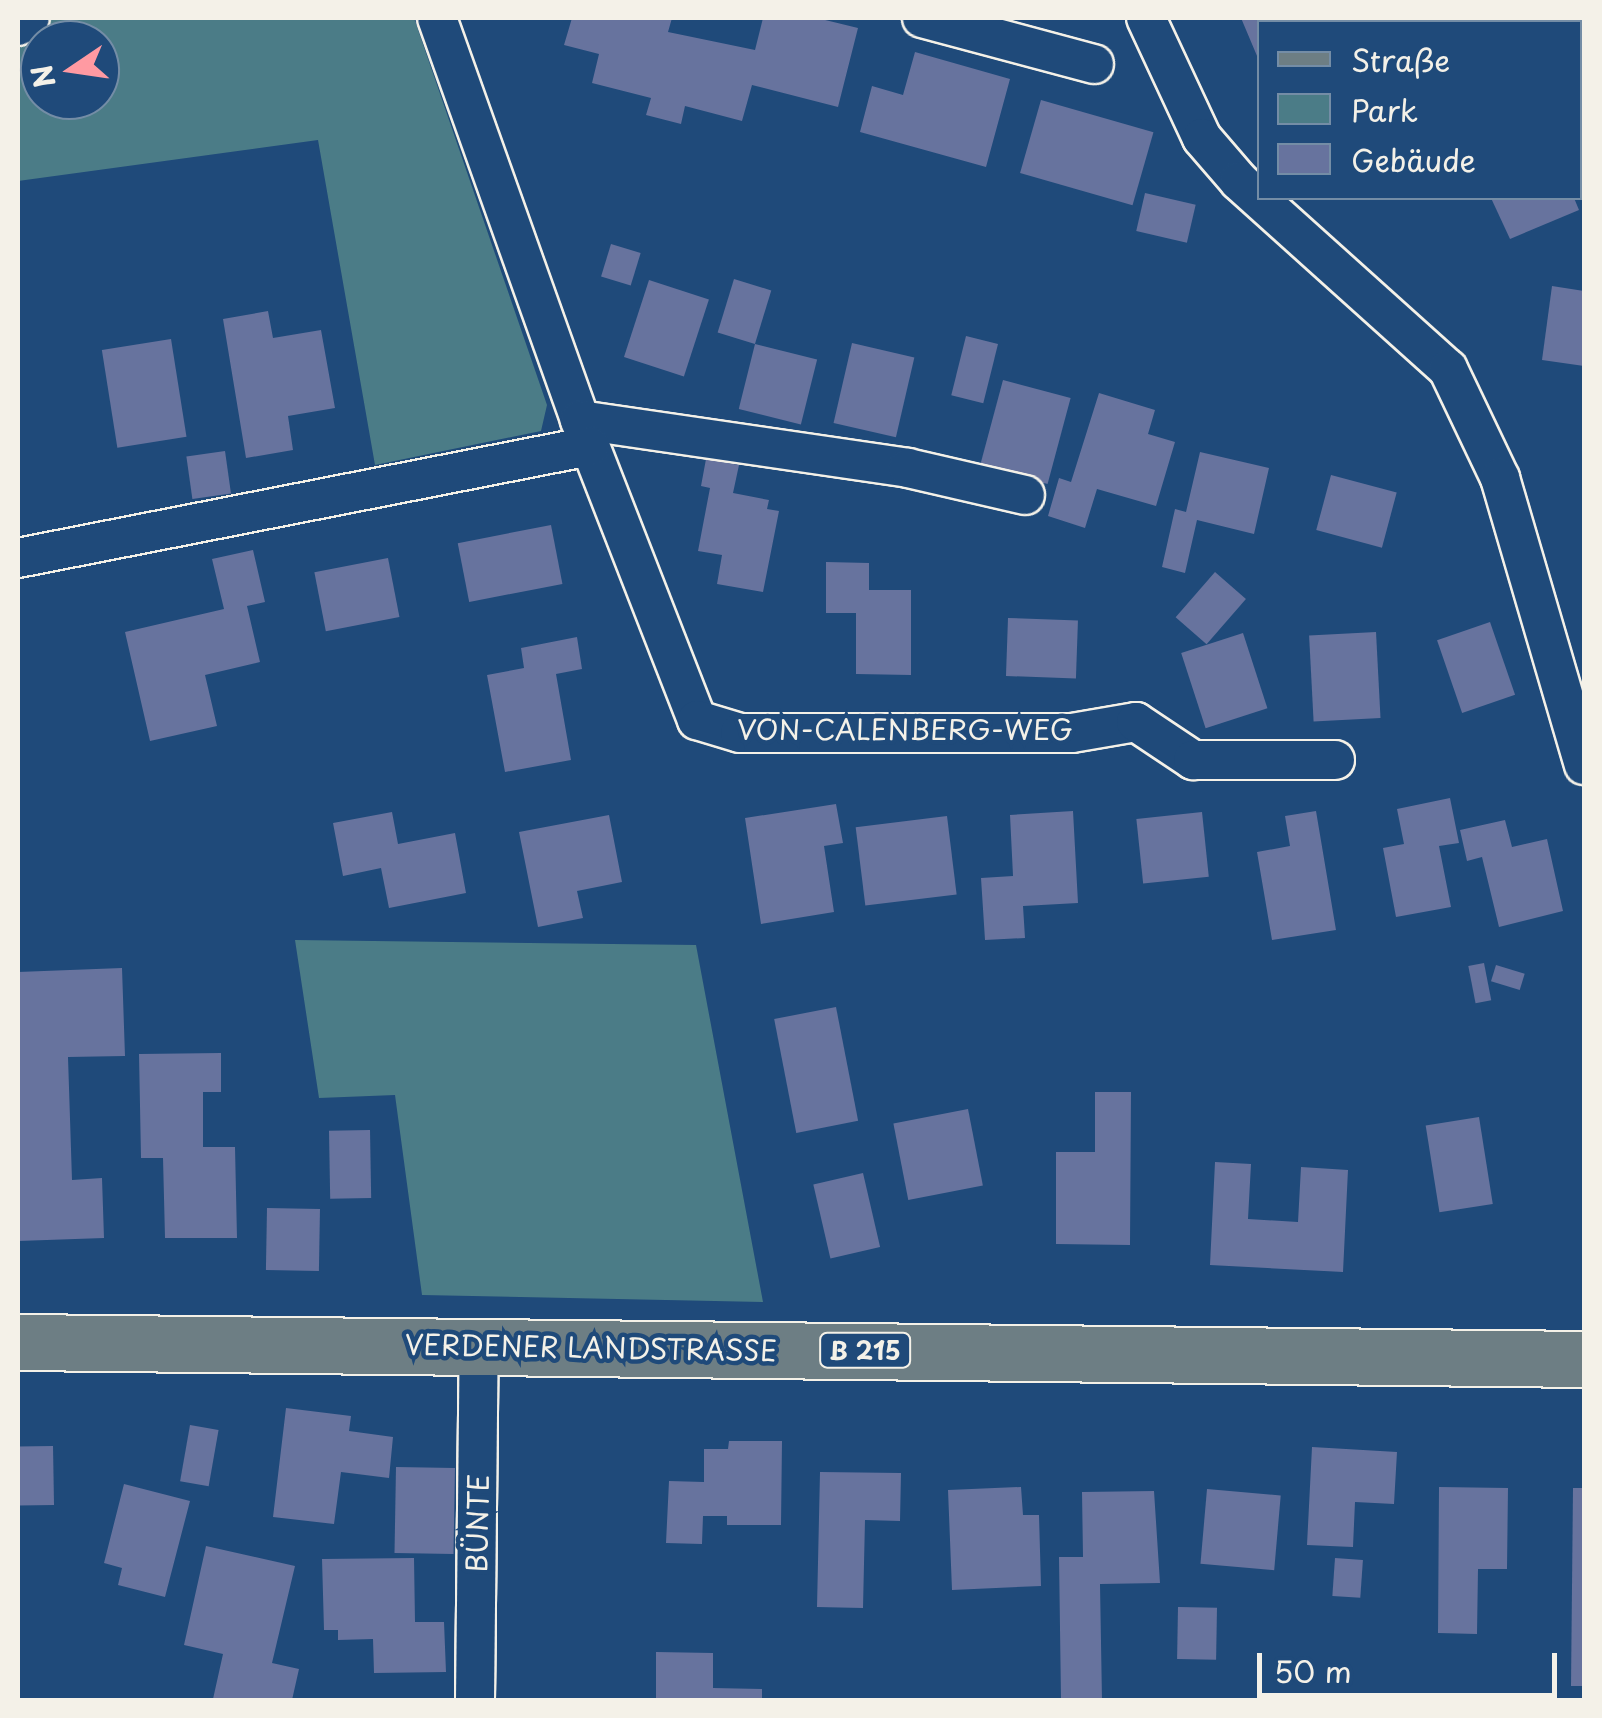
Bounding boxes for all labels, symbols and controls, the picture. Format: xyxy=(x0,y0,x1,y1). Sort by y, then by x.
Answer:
north arrow xyxy=(20,20,120,120)
legend xyxy=(1257,20,1582,200)
text: Straße xyxy=(1351,37,1450,82)
text: N xyxy=(19,61,66,92)
text: Park xyxy=(1351,87,1418,132)
text: Gebäude xyxy=(1351,137,1476,182)
street label: VON-CALENBERG-WEG xyxy=(737,712,1073,746)
street label: VERDENER LANDSTRASSE xyxy=(403,1327,779,1367)
road number: B 215 xyxy=(818,1330,912,1370)
street label: BÜNTE xyxy=(459,1473,495,1573)
scale bar xyxy=(1262,1633,1562,1695)
text: 50 m xyxy=(1274,1648,1352,1693)

